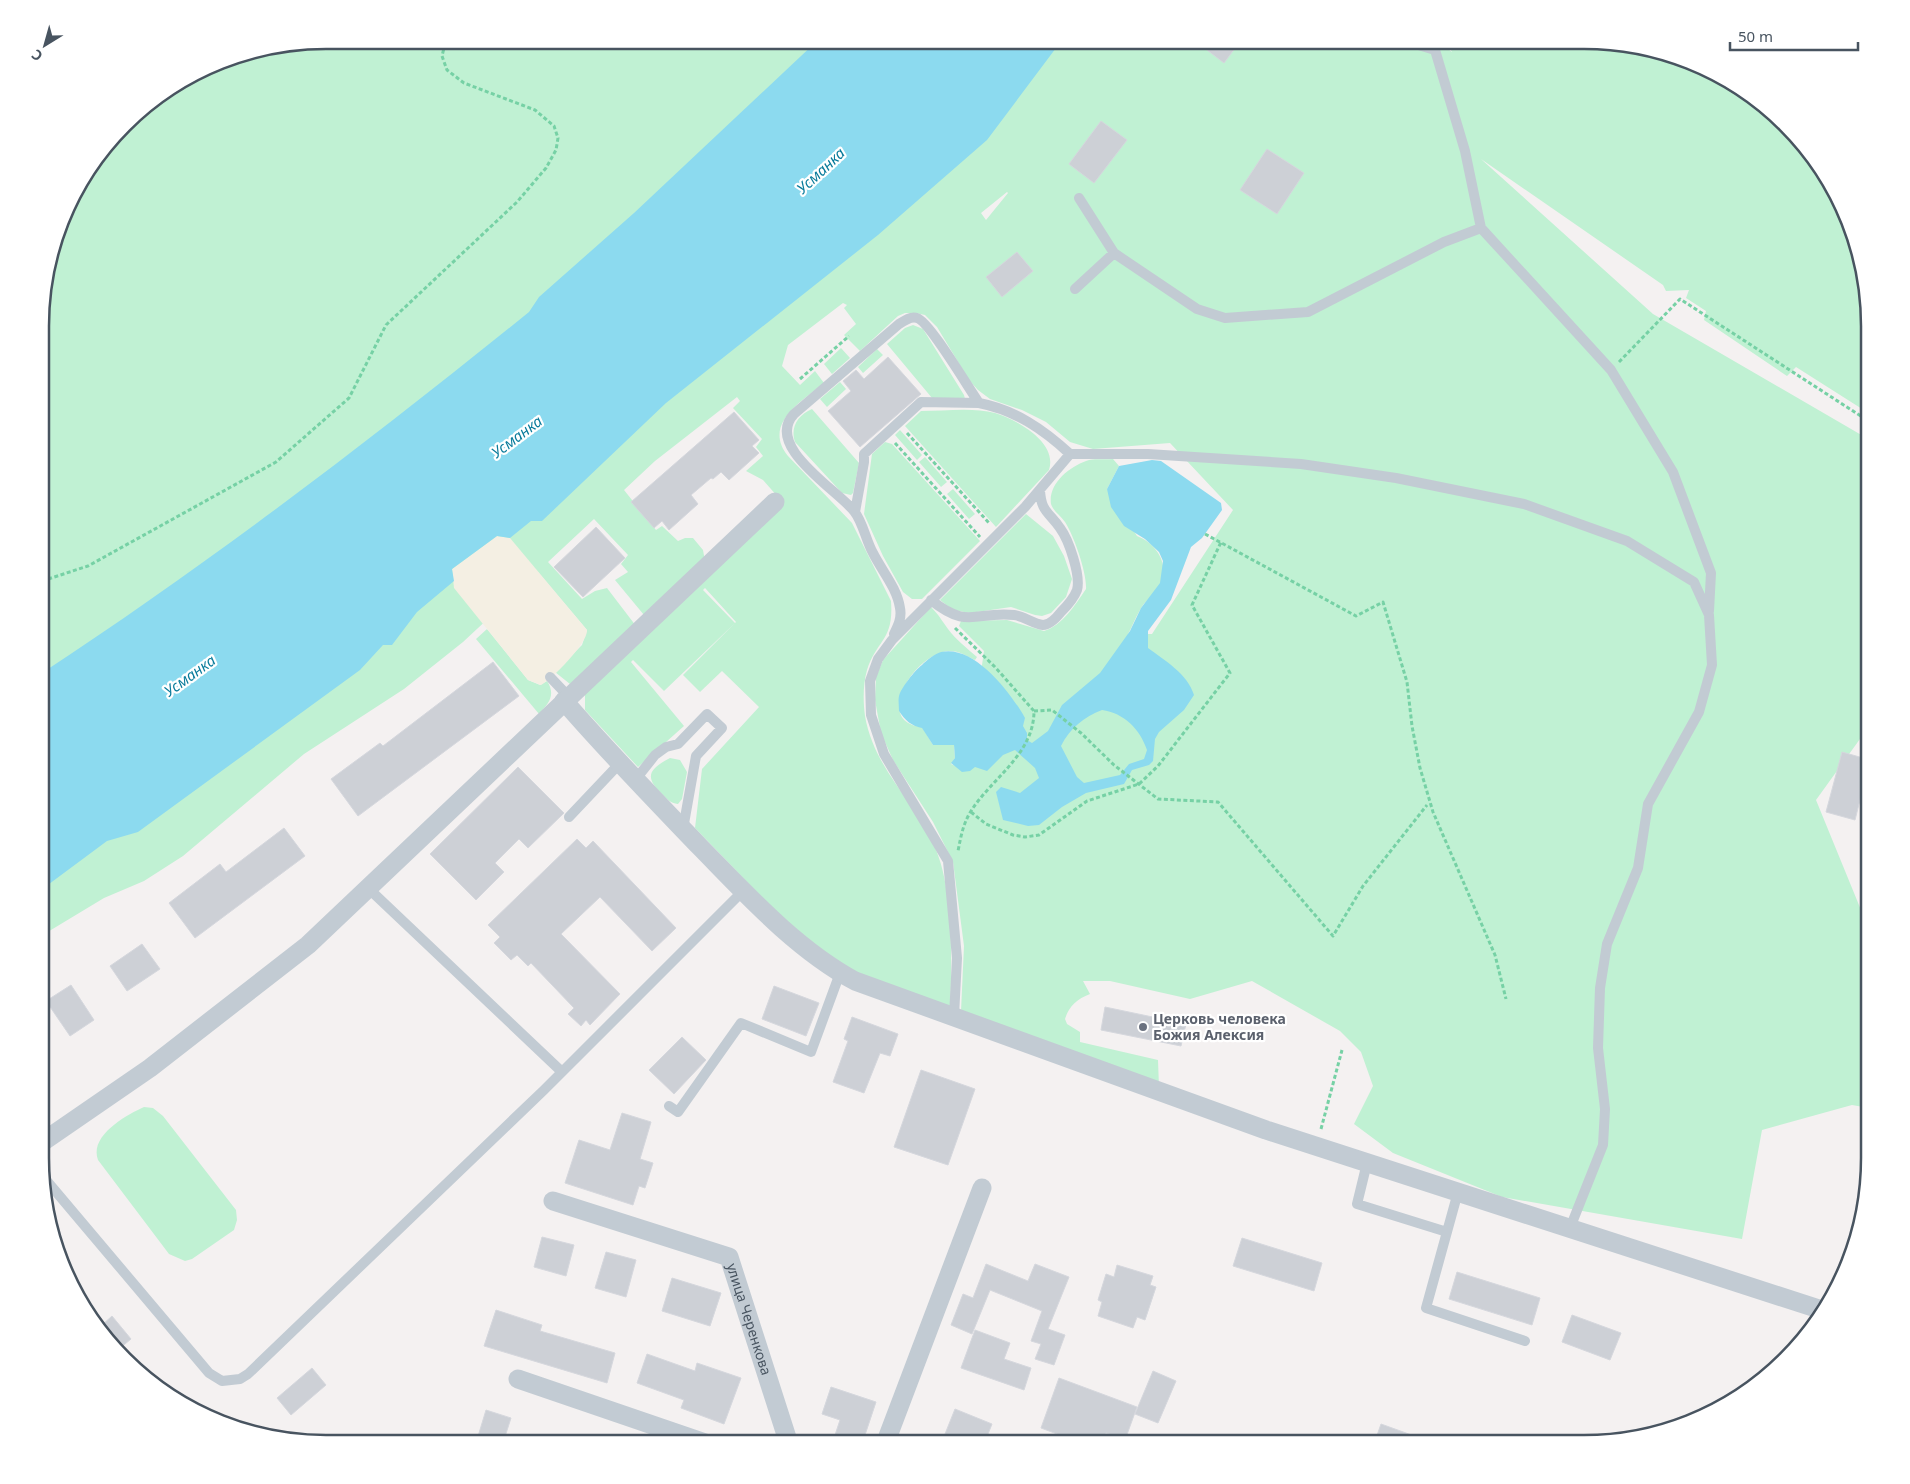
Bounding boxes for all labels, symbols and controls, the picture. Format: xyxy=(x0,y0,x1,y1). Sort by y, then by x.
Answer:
north arrow xyxy=(20,20,70,70)
scale bar xyxy=(1730,20,1858,52)
text: 50 m xyxy=(1738,26,1773,46)
text: С xyxy=(28,45,46,66)
water label: Усманка xyxy=(792,143,849,198)
water label: Усманка xyxy=(487,410,546,462)
water label: Усманка xyxy=(160,649,220,701)
place label: Церковь человека Божия Алексия xyxy=(1153,1009,1286,1044)
marker: Церковь человека Божия Алексия xyxy=(1137,1021,1149,1033)
street label: улица Черенкова xyxy=(723,1261,776,1377)

